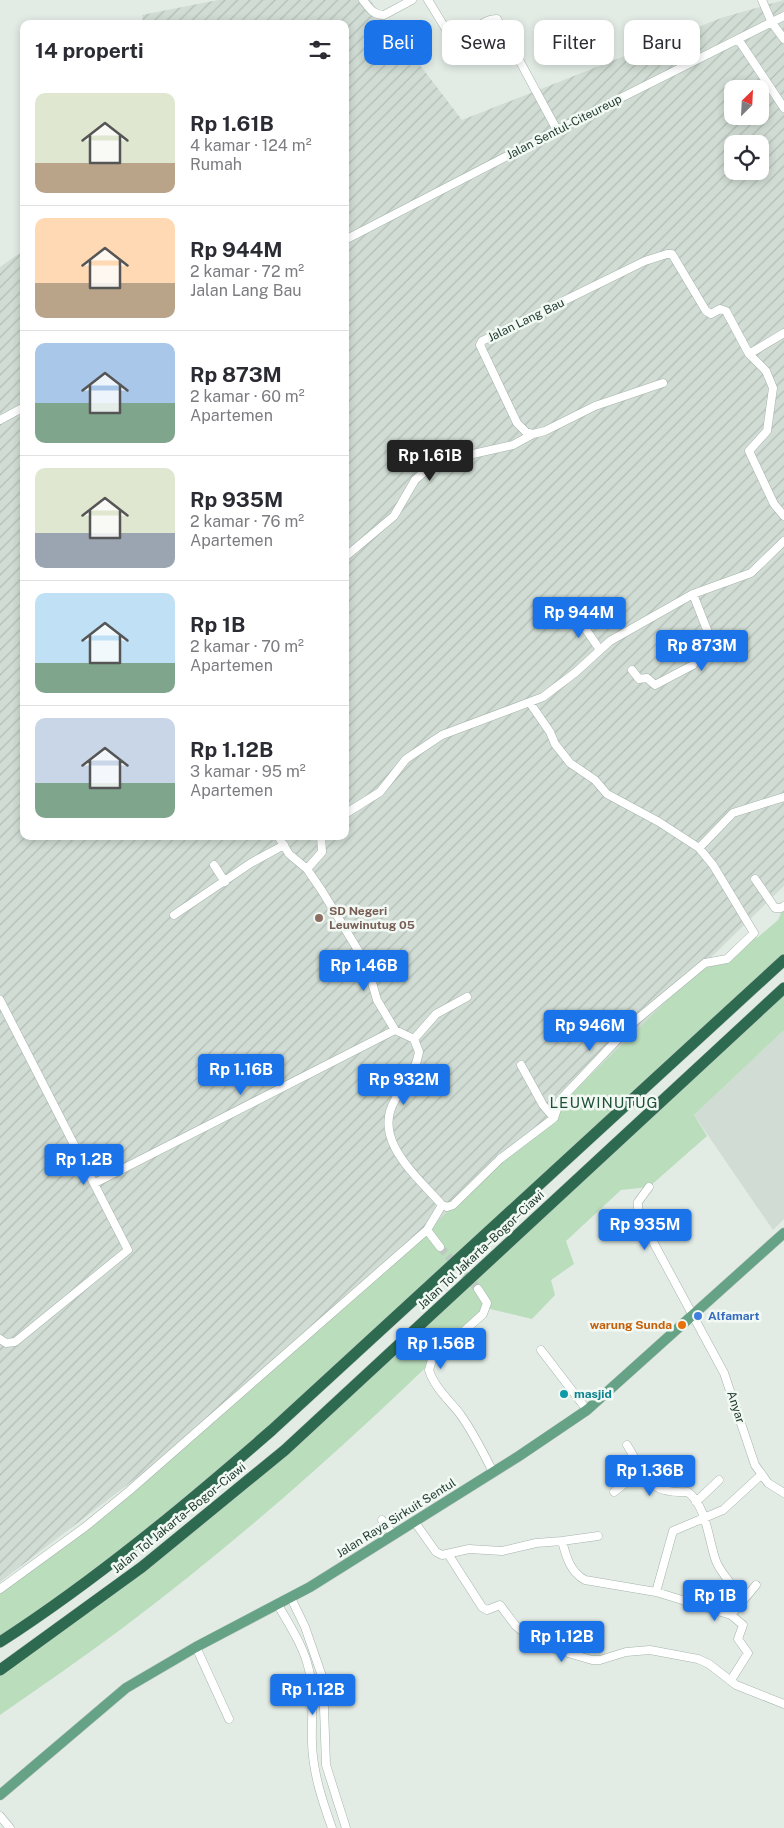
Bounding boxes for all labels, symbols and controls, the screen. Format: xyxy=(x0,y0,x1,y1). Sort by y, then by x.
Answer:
chip: Beli xyxy=(364,20,432,65)
chip: Sewa xyxy=(442,20,524,65)
chip: Filter xyxy=(534,20,614,65)
chip: Baru xyxy=(624,20,700,65)
icon: filters xyxy=(306,36,334,64)
text: 14 properti xyxy=(35,38,144,63)
north arrow xyxy=(724,80,769,125)
map controls xyxy=(724,80,769,180)
street label: Jalan Sentul-Citeureup xyxy=(504,92,624,162)
text: Rp 1.61B xyxy=(190,111,274,136)
icon: home xyxy=(75,113,135,173)
button: locate xyxy=(724,135,769,180)
text: 4 kamar · 124 m² xyxy=(190,136,312,155)
text: Rumah xyxy=(190,155,242,174)
text: Rp 944M xyxy=(190,237,283,262)
icon: home xyxy=(75,238,135,298)
text: 2 kamar · 72 m² xyxy=(190,262,304,281)
text: Jalan Lang Bau xyxy=(190,281,302,300)
street label: Jalan Lang Bau xyxy=(485,295,567,345)
text: Rp 873M xyxy=(190,362,282,387)
icon: home xyxy=(75,363,135,423)
text: 2 kamar · 60 m² xyxy=(190,387,305,406)
text: Apartemen xyxy=(190,406,273,425)
pin: Rp 1.61B xyxy=(378,440,482,482)
text: Rp 1.61B xyxy=(398,446,462,465)
text: Rp 935M xyxy=(190,487,283,512)
icon: home xyxy=(75,488,135,548)
text: 2 kamar · 76 m² xyxy=(190,512,304,531)
text: Apartemen xyxy=(190,531,273,550)
pin: Rp 944M xyxy=(533,596,625,639)
text: Rp 944M xyxy=(544,603,614,622)
text: Rp 1B xyxy=(190,612,245,637)
icon: home xyxy=(75,613,135,673)
pin: Rp 873M xyxy=(656,630,748,672)
text: Rp 873M xyxy=(667,636,737,655)
text: 2 kamar · 70 m² xyxy=(190,637,304,656)
text: Apartemen xyxy=(190,656,273,675)
text: Rp 1.12B xyxy=(190,737,273,762)
icon: home xyxy=(75,738,135,798)
text: 3 kamar · 95 m² xyxy=(190,762,306,781)
text: Apartemen xyxy=(190,781,273,800)
place label: SD Negeri Leuwinutug 05 xyxy=(329,904,415,932)
marker: SD Negeri Leuwinutug 05 xyxy=(313,912,325,924)
pin: Rp 1.46B xyxy=(312,950,416,992)
text: Rp 1.46B xyxy=(330,956,398,975)
pin: Rp 946M xyxy=(544,1010,636,1052)
text: Rp 946M xyxy=(555,1016,625,1035)
pin: Rp 1.16B xyxy=(189,1054,293,1096)
text: Rp 1.16B xyxy=(209,1060,273,1079)
pin: Rp 932M xyxy=(358,1064,450,1106)
text: Rp 932M xyxy=(369,1070,439,1089)
district label: LEUWINUTUG xyxy=(549,1094,659,1111)
pin: Rp 1.2B xyxy=(38,1144,130,1186)
text: Rp 1.2B xyxy=(56,1150,112,1169)
street label: Jalan Tol Jakarta–Bogor–Ciawi xyxy=(415,1188,547,1312)
pin: Rp 935M xyxy=(599,1208,691,1251)
text: Rp 935M xyxy=(610,1215,680,1234)
place label: Alfamart xyxy=(708,1309,760,1323)
marker: Alfamart xyxy=(692,1310,704,1322)
place label: warung Sunda xyxy=(590,1318,672,1332)
marker: warung Sunda xyxy=(676,1319,688,1331)
pin: Rp 1.56B xyxy=(389,1328,493,1370)
text: Rp 1.56B xyxy=(407,1334,475,1353)
place label: masjid xyxy=(574,1387,612,1401)
marker: masjid xyxy=(558,1388,570,1400)
street label: Anyar xyxy=(724,1389,748,1425)
pin: Rp 1.36B xyxy=(598,1454,702,1497)
street label: Jalan Tol Jakarta–Bogor–Ciawi xyxy=(109,1460,249,1576)
text: Rp 1.36B xyxy=(616,1461,684,1480)
street label: Jalan Raya Sirkuit Sentul xyxy=(334,1475,459,1561)
pin: Rp 1B xyxy=(680,1580,750,1622)
text: Rp 1B xyxy=(694,1586,736,1605)
pin: Rp 1.12B xyxy=(510,1620,614,1663)
text: Rp 1.12B xyxy=(530,1627,594,1646)
pin: Rp 1.12B xyxy=(261,1674,365,1716)
text: Rp 1.12B xyxy=(281,1680,345,1699)

